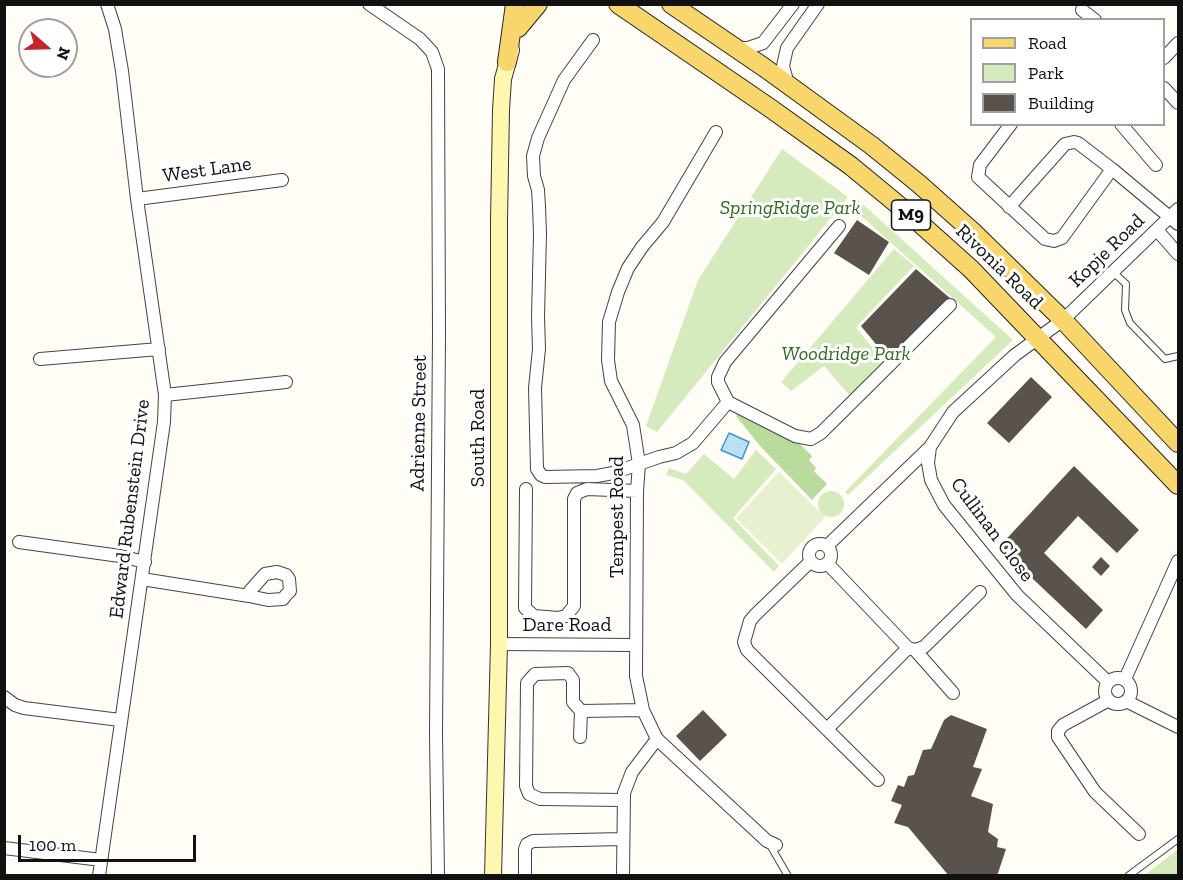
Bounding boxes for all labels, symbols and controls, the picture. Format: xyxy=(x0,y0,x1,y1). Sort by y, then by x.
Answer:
north arrow xyxy=(18,18,78,78)
legend xyxy=(970,18,1165,126)
text: Road xyxy=(1028,32,1067,54)
text: N xyxy=(52,45,75,63)
text: Park xyxy=(1028,62,1064,84)
text: Building xyxy=(1028,92,1094,114)
street label: West Lane xyxy=(161,152,253,188)
park label: SpringRidge Park xyxy=(720,196,860,220)
road number: M9 xyxy=(892,200,930,230)
street label: Kopje Road xyxy=(1064,209,1150,293)
street label: Rivonia Road xyxy=(950,219,1048,315)
park label: Woodridge Park xyxy=(781,342,911,366)
street label: Adrienne Street xyxy=(406,354,432,492)
street label: South Road xyxy=(466,389,490,487)
street label: Edward Rubenstein Drive xyxy=(105,398,155,620)
street label: Tempest Road xyxy=(605,456,629,578)
street label: Cullinan Close xyxy=(945,473,1039,587)
street label: Dare Road xyxy=(523,613,611,637)
scale bar xyxy=(21,823,200,861)
text: 100 m xyxy=(29,834,76,856)

